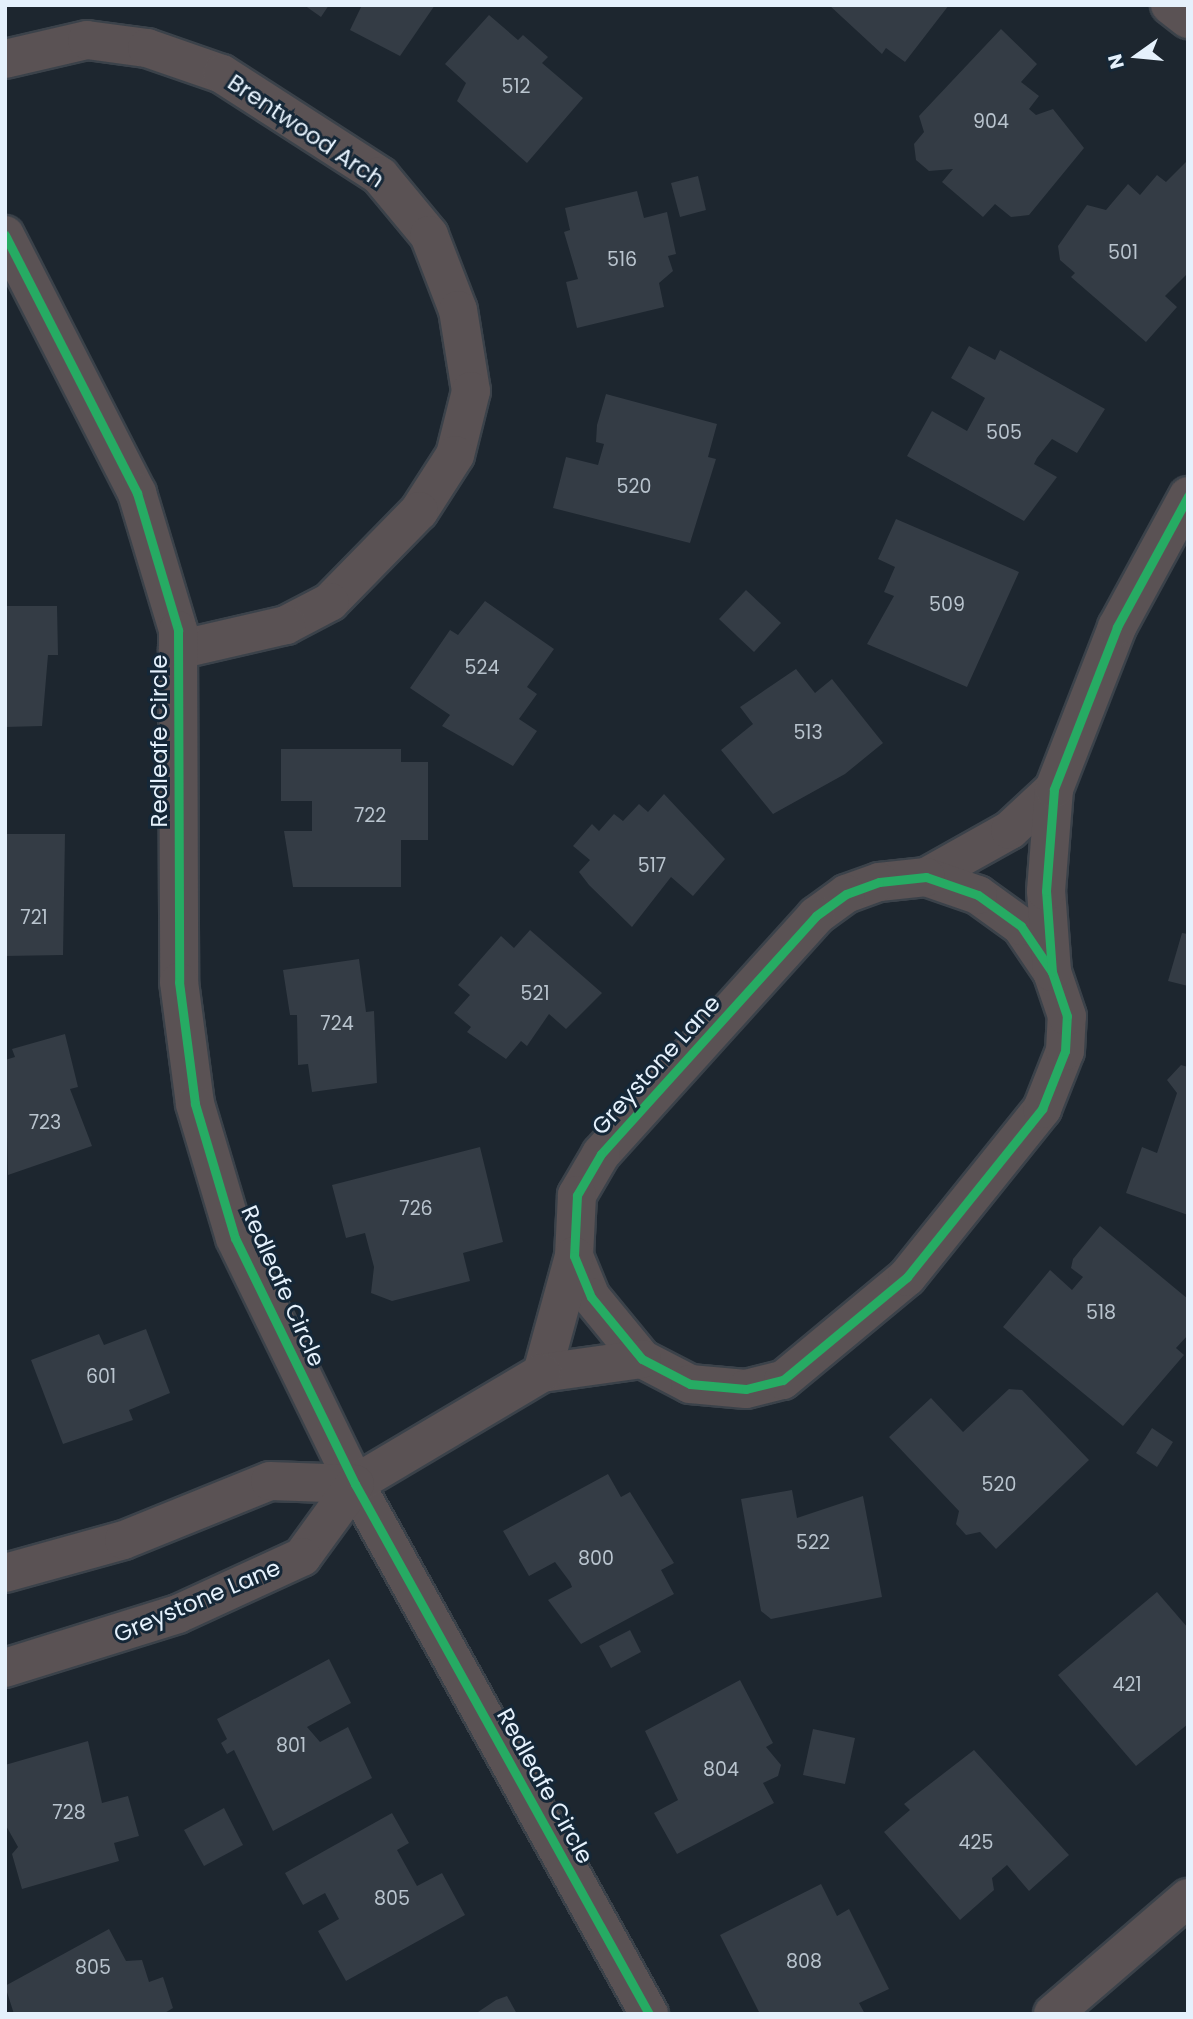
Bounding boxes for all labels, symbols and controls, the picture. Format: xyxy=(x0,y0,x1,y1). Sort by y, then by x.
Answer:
north arrow xyxy=(1102,21,1172,91)
text: N xyxy=(1101,51,1131,72)
street label: Brentwood Arch xyxy=(223,68,389,194)
house number: 512 xyxy=(502,76,530,98)
house number: 904 xyxy=(973,111,1009,133)
house number: 501 xyxy=(1108,242,1138,264)
house number: 516 xyxy=(607,249,637,271)
house number: 505 xyxy=(986,422,1022,444)
house number: 520 xyxy=(617,476,651,498)
house number: 509 xyxy=(929,594,965,616)
street label: Redleafe Circle xyxy=(145,654,173,828)
house number: 524 xyxy=(465,657,499,679)
house number: 513 xyxy=(793,722,823,744)
house number: 722 xyxy=(354,805,386,827)
house number: 517 xyxy=(638,855,666,877)
house number: 721 xyxy=(20,907,48,929)
house number: 521 xyxy=(521,983,549,1005)
street label: Greystone Lane xyxy=(586,989,726,1141)
house number: 724 xyxy=(320,1013,354,1035)
house number: 723 xyxy=(29,1112,61,1134)
house number: 726 xyxy=(399,1198,433,1220)
street label: Redleafe Circle xyxy=(235,1201,331,1371)
house number: 518 xyxy=(1086,1302,1116,1324)
house number: 601 xyxy=(86,1366,116,1388)
house number: 520 xyxy=(982,1474,1016,1496)
house number: 522 xyxy=(796,1532,830,1554)
house number: 800 xyxy=(578,1548,614,1570)
street label: Greystone Lane xyxy=(110,1553,284,1649)
house number: 421 xyxy=(1113,1674,1141,1696)
street label: Redleafe Circle xyxy=(491,1704,599,1868)
house number: 801 xyxy=(276,1735,306,1757)
house number: 804 xyxy=(703,1759,739,1781)
house number: 728 xyxy=(52,1802,86,1824)
house number: 425 xyxy=(959,1832,993,1854)
house number: 805 xyxy=(374,1888,410,1910)
house number: 808 xyxy=(786,1951,822,1973)
house number: 805 xyxy=(75,1957,111,1979)

